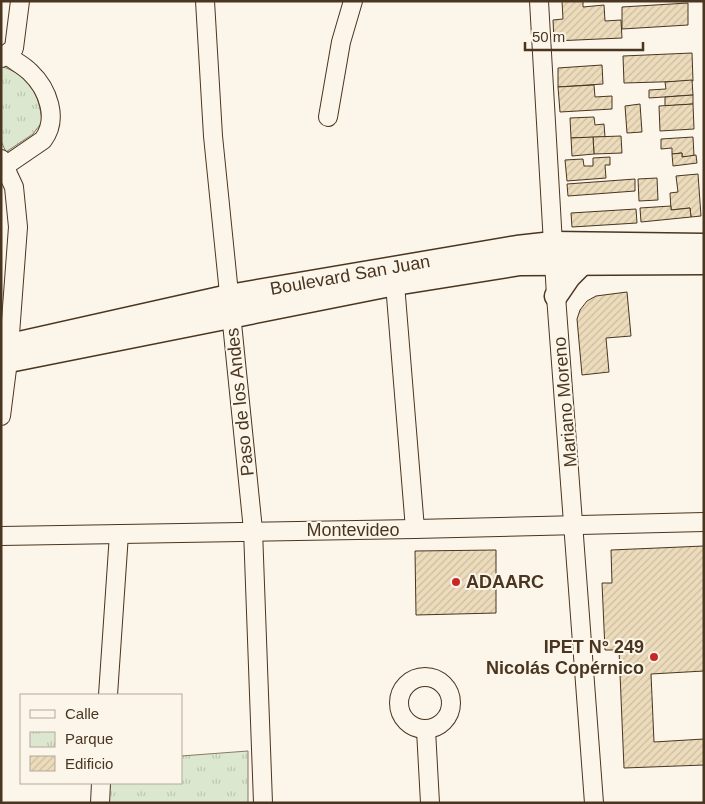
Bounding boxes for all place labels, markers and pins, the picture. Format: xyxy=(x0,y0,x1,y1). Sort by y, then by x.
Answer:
place label: ADAARC xyxy=(466,572,544,592)
marker: ADAARC xyxy=(450,576,462,588)
place label: IPET N° 249 Nicolás Copérnico xyxy=(486,637,644,678)
marker: IPET N° 249 Nicolás Copérnico xyxy=(648,651,660,663)

